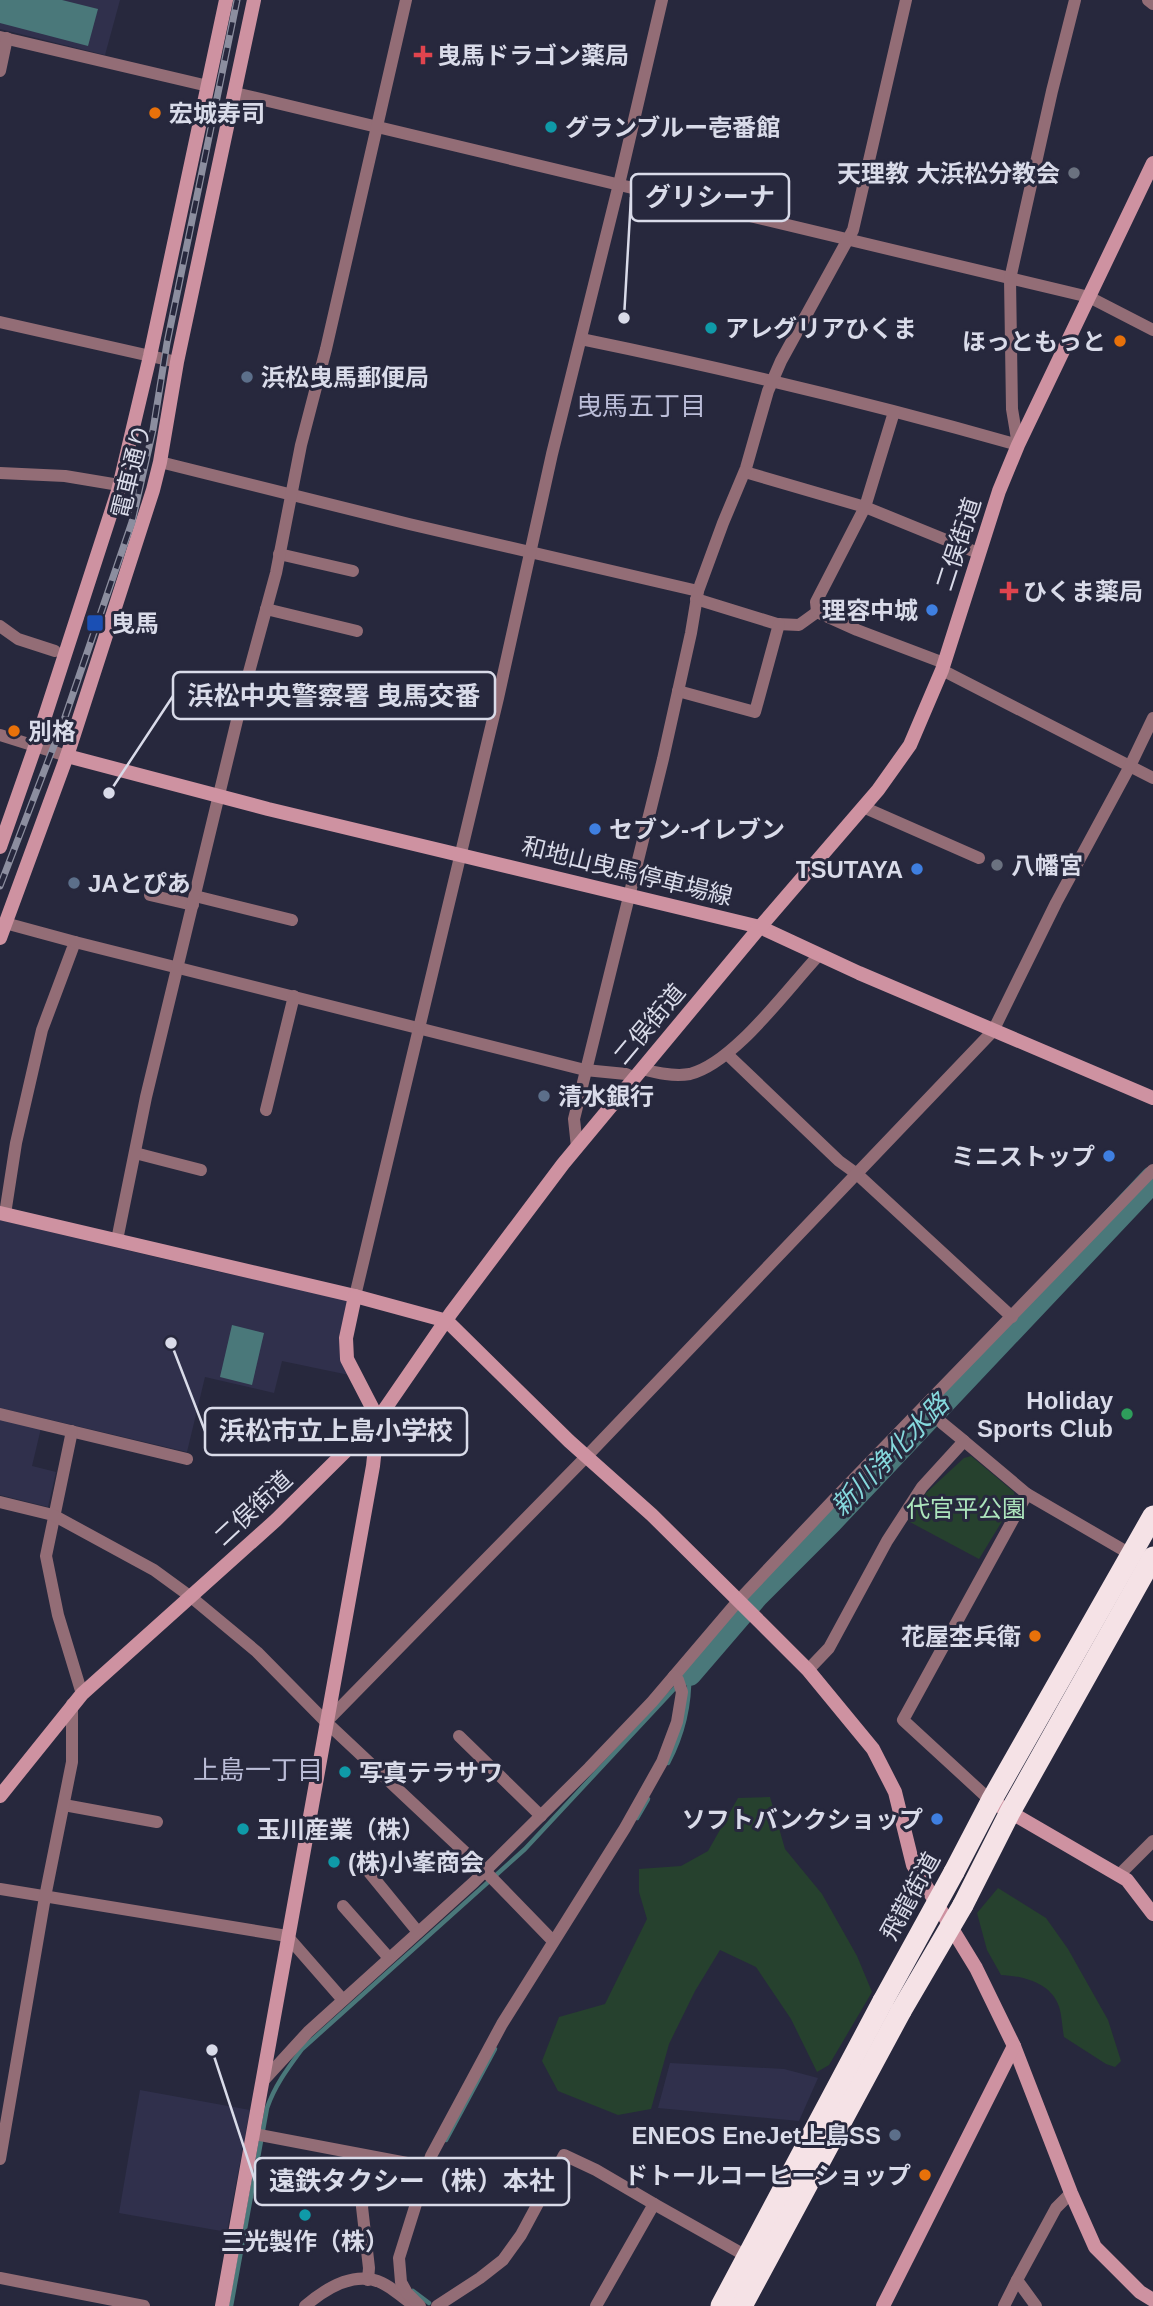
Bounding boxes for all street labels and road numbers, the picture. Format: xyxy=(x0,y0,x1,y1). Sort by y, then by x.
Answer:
street label: 電車通り xyxy=(106,421,156,521)
street label: 二俣街道 xyxy=(930,494,986,594)
street label: 和地山曳馬停車場線 xyxy=(519,832,735,910)
street label: 二俣街道 xyxy=(608,979,690,1069)
street label: 二俣街道 xyxy=(209,1465,297,1551)
street label: 飛龍街道 xyxy=(875,1847,945,1945)

